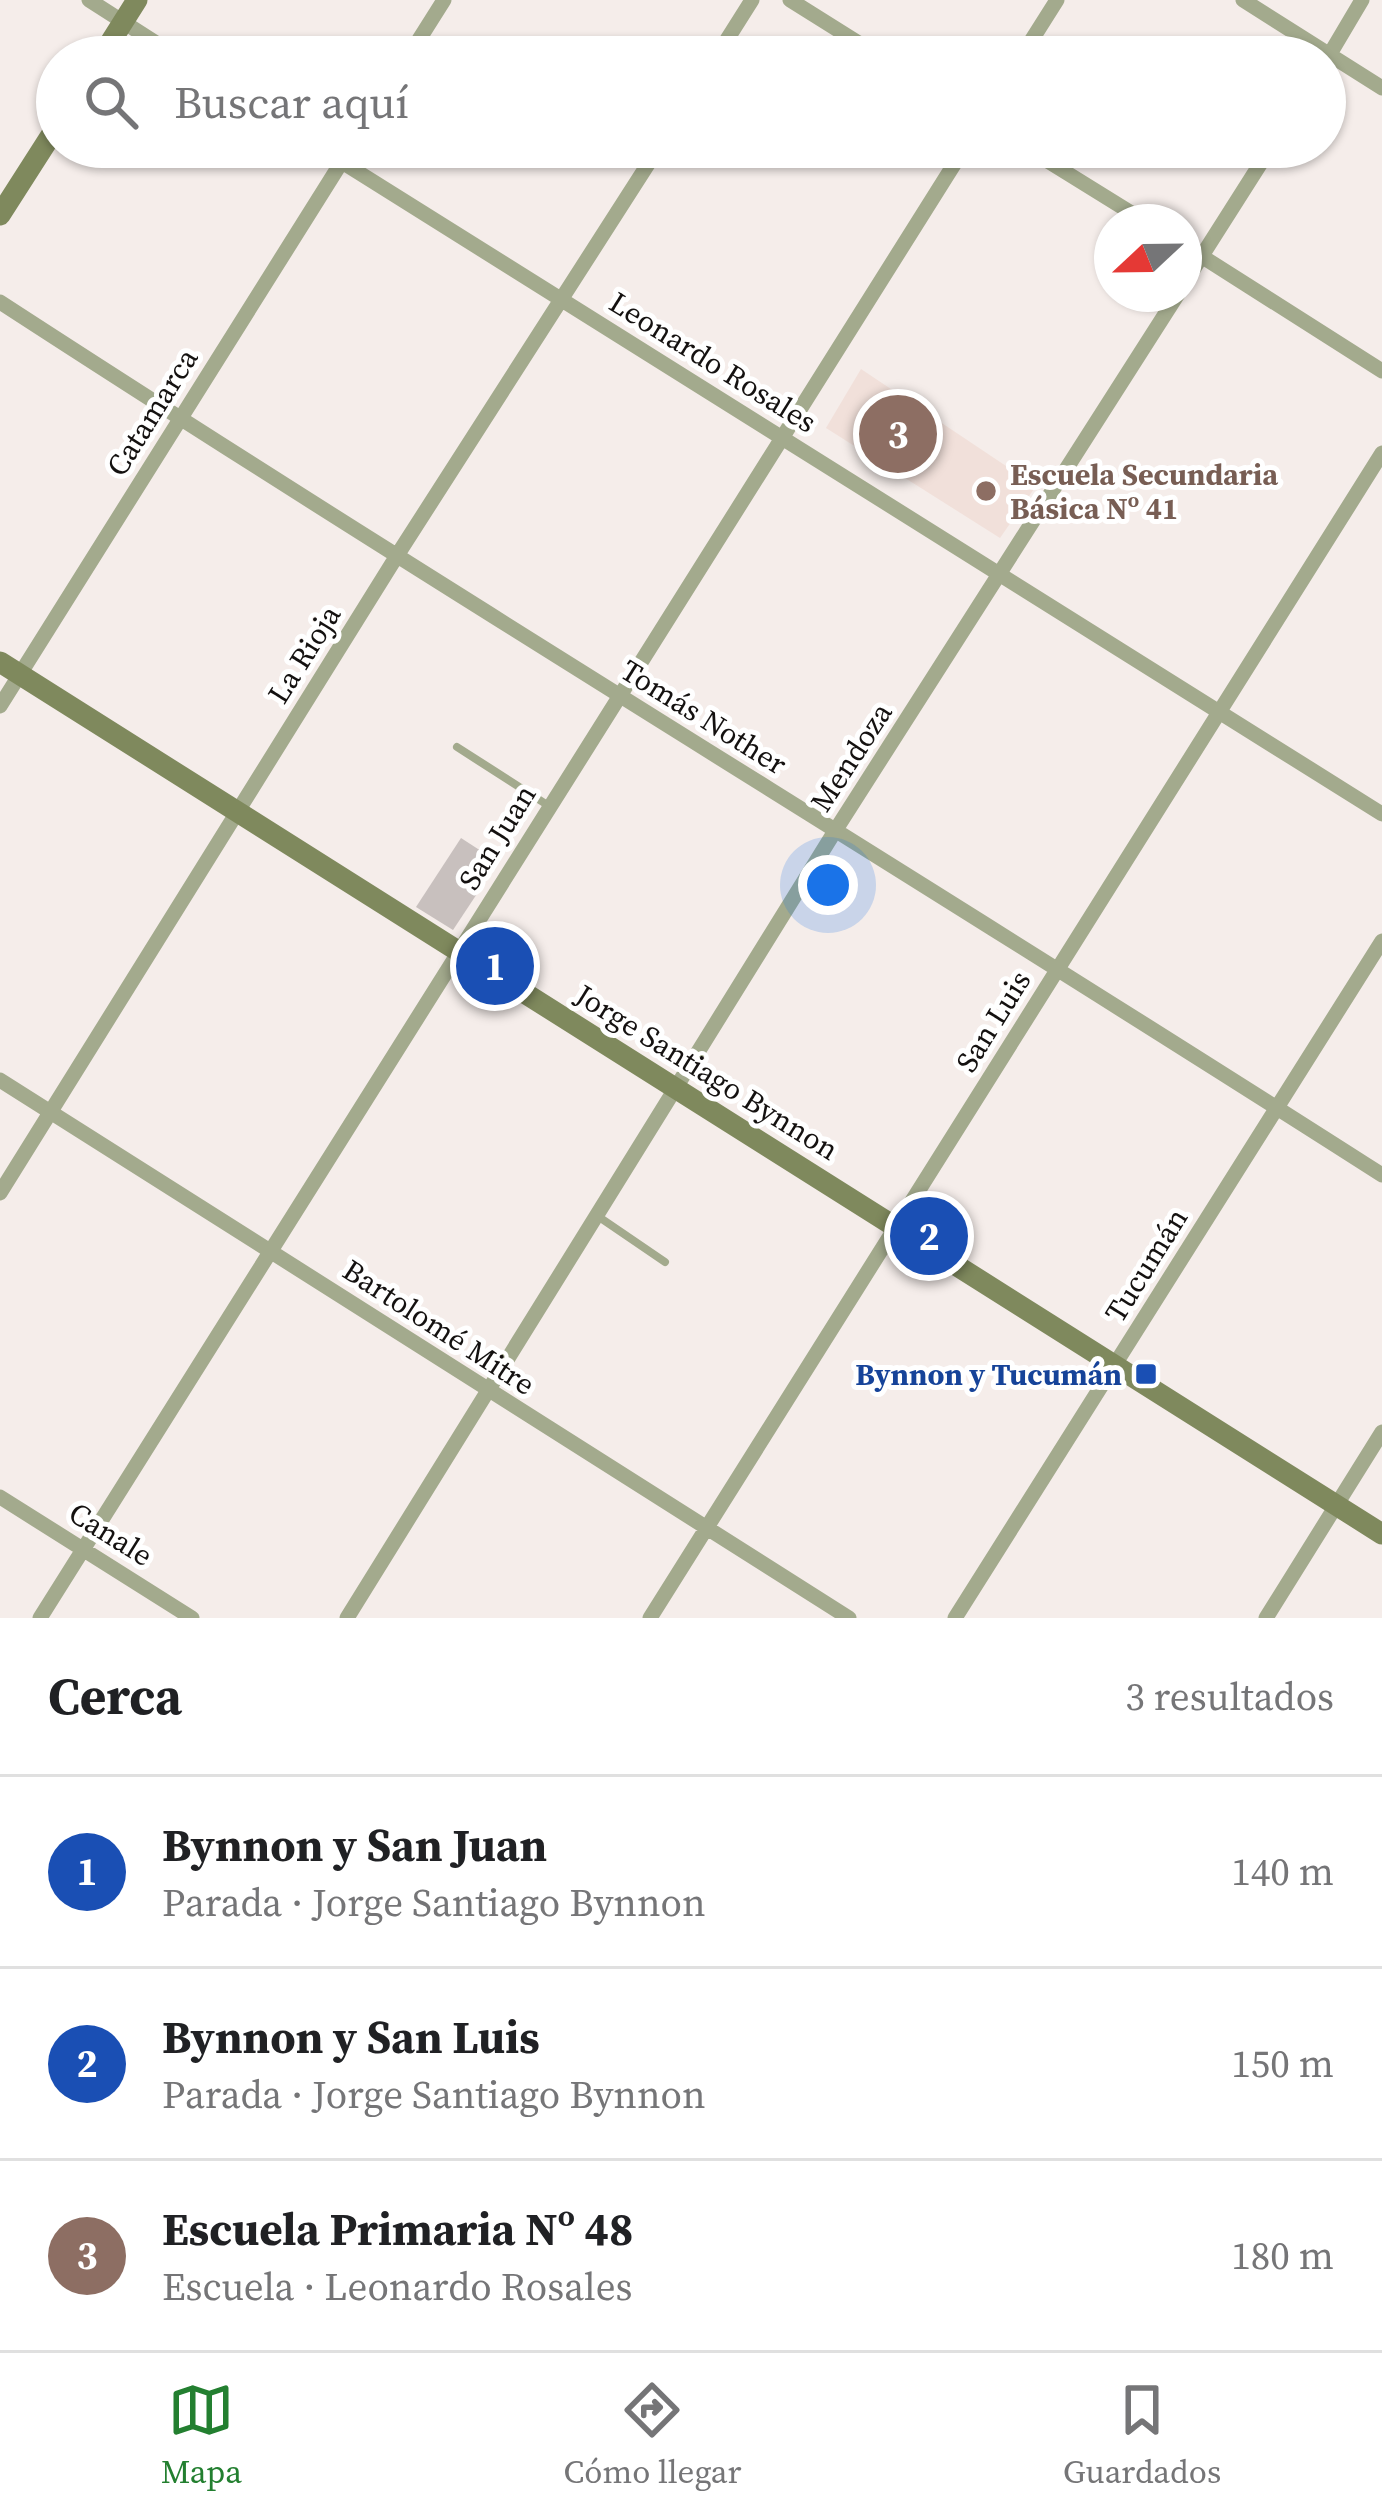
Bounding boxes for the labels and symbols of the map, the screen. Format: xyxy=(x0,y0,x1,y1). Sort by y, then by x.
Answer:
north arrow xyxy=(1094,204,1202,312)
street label: Leonardo Rosales xyxy=(602,282,824,442)
street label: Catamarca xyxy=(97,340,208,484)
pin: 3 xyxy=(859,389,937,479)
place label: Escuela Secundaria Básica Nº 41 xyxy=(1010,454,1279,529)
marker: Escuela Secundaria Básica Nº 41 xyxy=(973,478,999,504)
street label: La Rioja xyxy=(258,596,351,711)
street label: Tomás Nother xyxy=(613,650,795,784)
street label: Mendoza xyxy=(800,694,902,819)
street label: San Juan xyxy=(449,777,545,897)
your location xyxy=(798,855,858,915)
pin: 1 xyxy=(456,921,534,1011)
street label: San Luis xyxy=(946,963,1040,1079)
street label: Jorge Santiago Bynnon xyxy=(567,974,846,1170)
pin: 2 xyxy=(890,1191,968,1281)
street label: Tucumán xyxy=(1095,1200,1197,1330)
street label: Bartolomé Mitre xyxy=(335,1250,543,1404)
place label: Bynnon y Tucumán xyxy=(855,1354,1122,1395)
marker: Bynnon y Tucumán xyxy=(1133,1361,1159,1387)
street label: Canale xyxy=(61,1492,161,1576)

